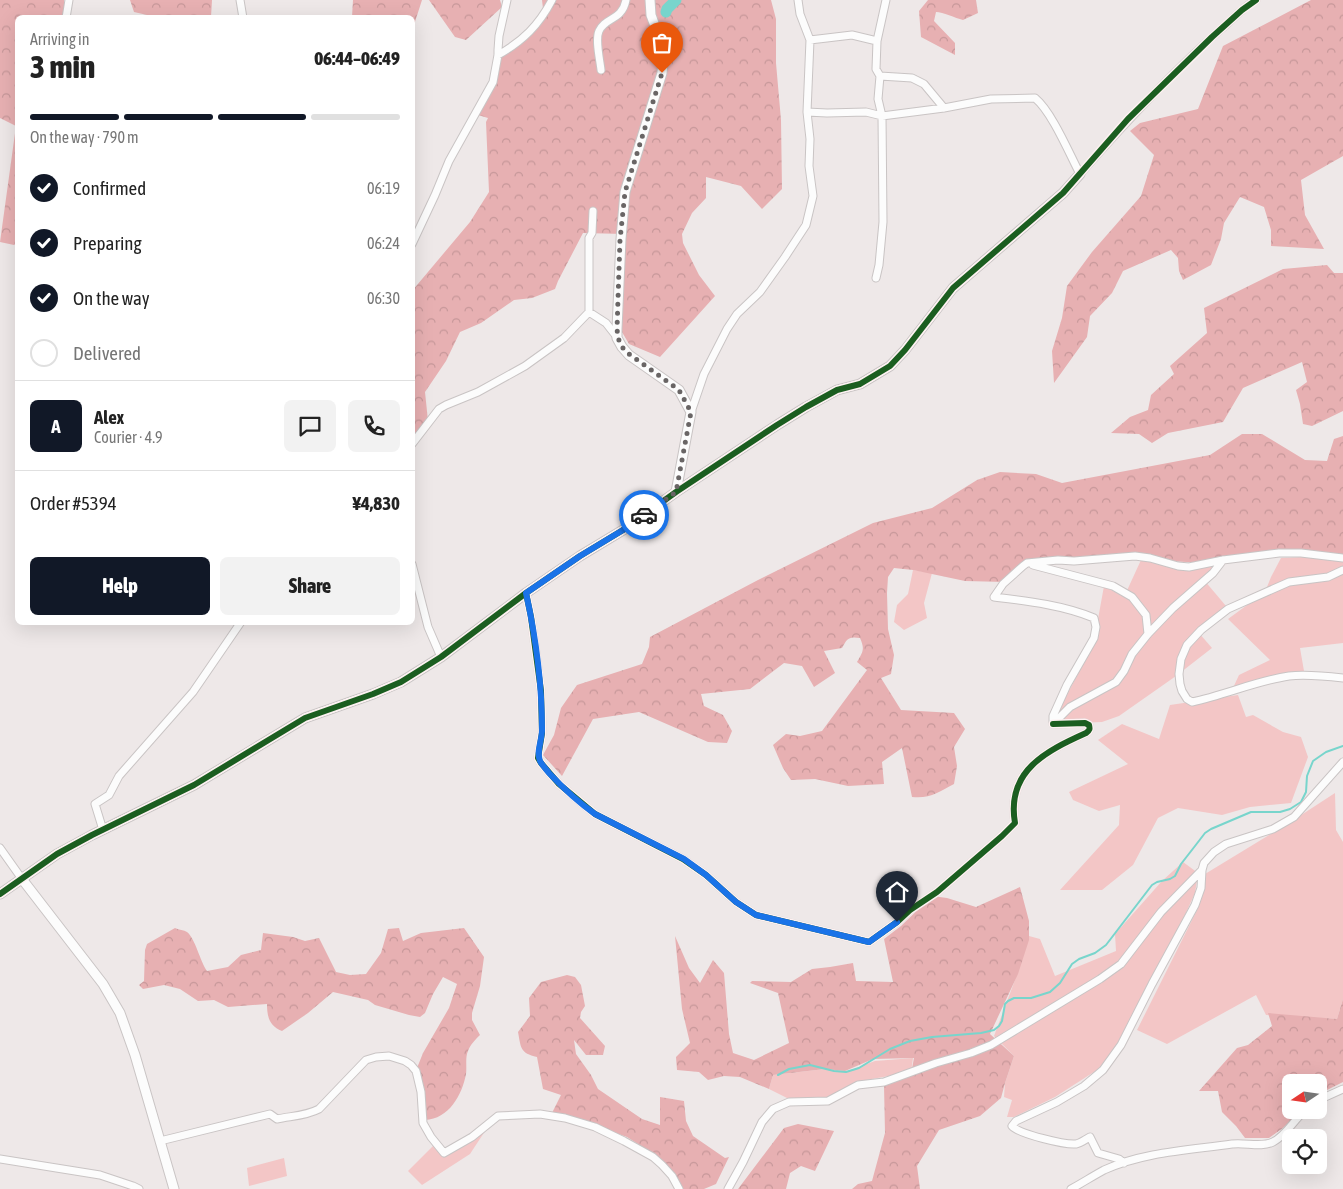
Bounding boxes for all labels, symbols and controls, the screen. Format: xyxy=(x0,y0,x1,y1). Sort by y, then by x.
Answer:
pin xyxy=(641,22,683,73)
icon: bag xyxy=(648,29,676,57)
text: Arriving in xyxy=(30,30,90,48)
text: 06:44–06:49 xyxy=(314,47,400,69)
text: 3 min xyxy=(30,48,95,85)
text: On the way · 790 m xyxy=(30,128,139,146)
icon: check xyxy=(30,174,58,202)
text: Confirmed xyxy=(73,177,146,199)
text: 06:19 xyxy=(367,179,400,197)
icon: check xyxy=(30,229,58,257)
text: Preparing xyxy=(73,232,142,254)
text: 06:24 xyxy=(367,234,400,252)
icon: check xyxy=(30,284,58,312)
text: On the way xyxy=(73,287,150,309)
text: 06:30 xyxy=(367,289,400,307)
text: Delivered xyxy=(73,342,141,364)
button: chat xyxy=(284,400,336,452)
button: phone xyxy=(348,400,400,452)
text: Alex xyxy=(94,406,124,428)
text: A xyxy=(51,415,61,437)
text: Courier · 4.9 xyxy=(94,428,163,446)
courier xyxy=(619,490,669,540)
text: Order #5394 xyxy=(30,492,117,514)
text: ¥4,830 xyxy=(352,492,400,514)
icon: car xyxy=(630,501,658,529)
button: Help xyxy=(30,557,210,615)
button: Share xyxy=(220,557,400,615)
pin xyxy=(876,871,918,922)
icon: home xyxy=(883,878,911,906)
north arrow xyxy=(1282,1074,1328,1119)
map controls xyxy=(1282,1074,1327,1174)
button: locate xyxy=(1282,1129,1327,1174)

